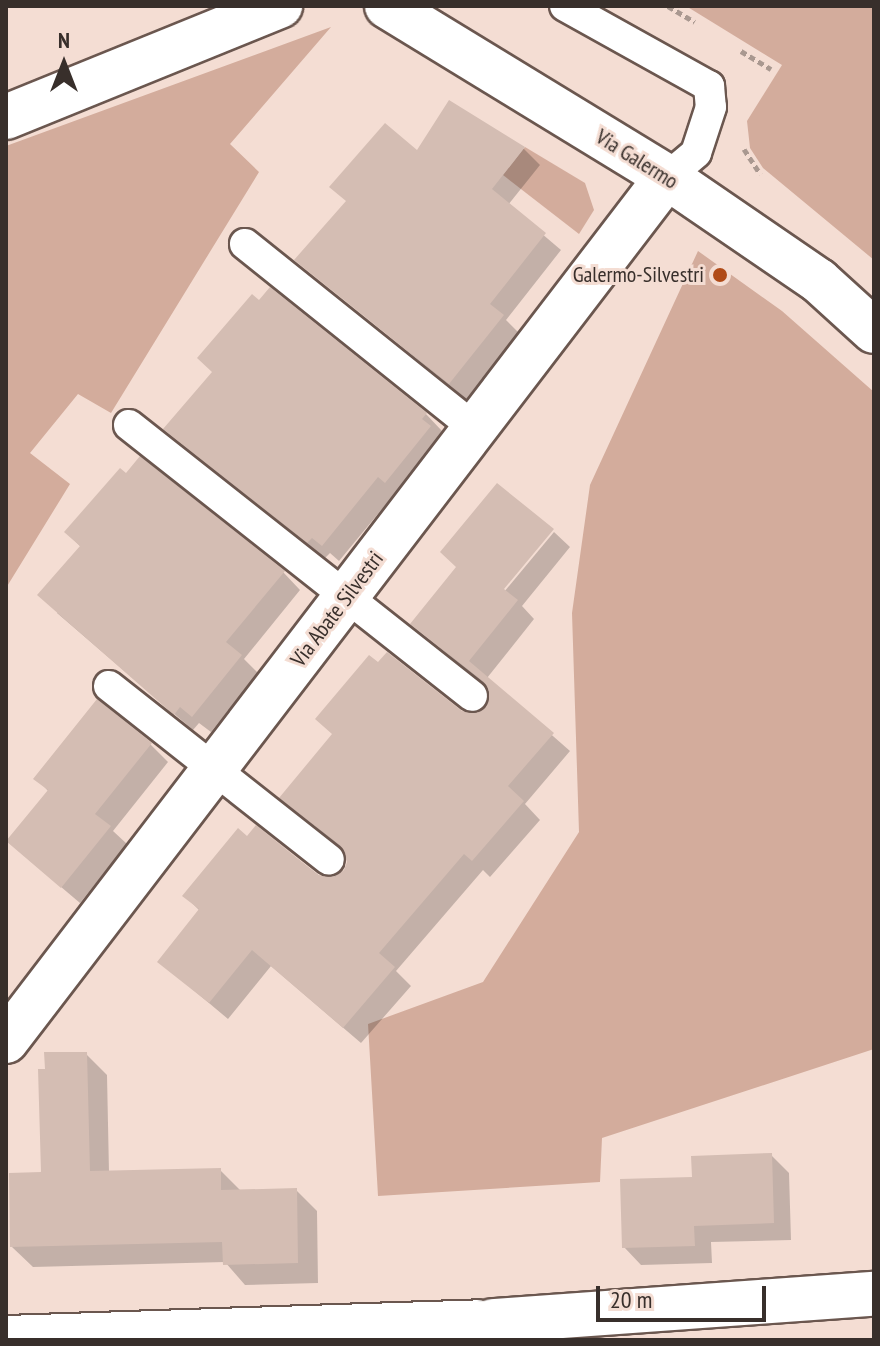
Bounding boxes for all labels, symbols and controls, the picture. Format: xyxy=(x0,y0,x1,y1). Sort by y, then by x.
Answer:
north arrow xyxy=(24,24,104,104)
text: N xyxy=(58,26,70,54)
street label: Via Galermo xyxy=(591,123,683,195)
place label: Galermo-Silvestri xyxy=(573,262,704,288)
marker: Galermo-Silvestri xyxy=(711,266,729,284)
street label: Via Abate Silvestri xyxy=(285,546,389,672)
scale bar xyxy=(600,1270,770,1320)
text: 20 m xyxy=(610,1284,652,1315)

